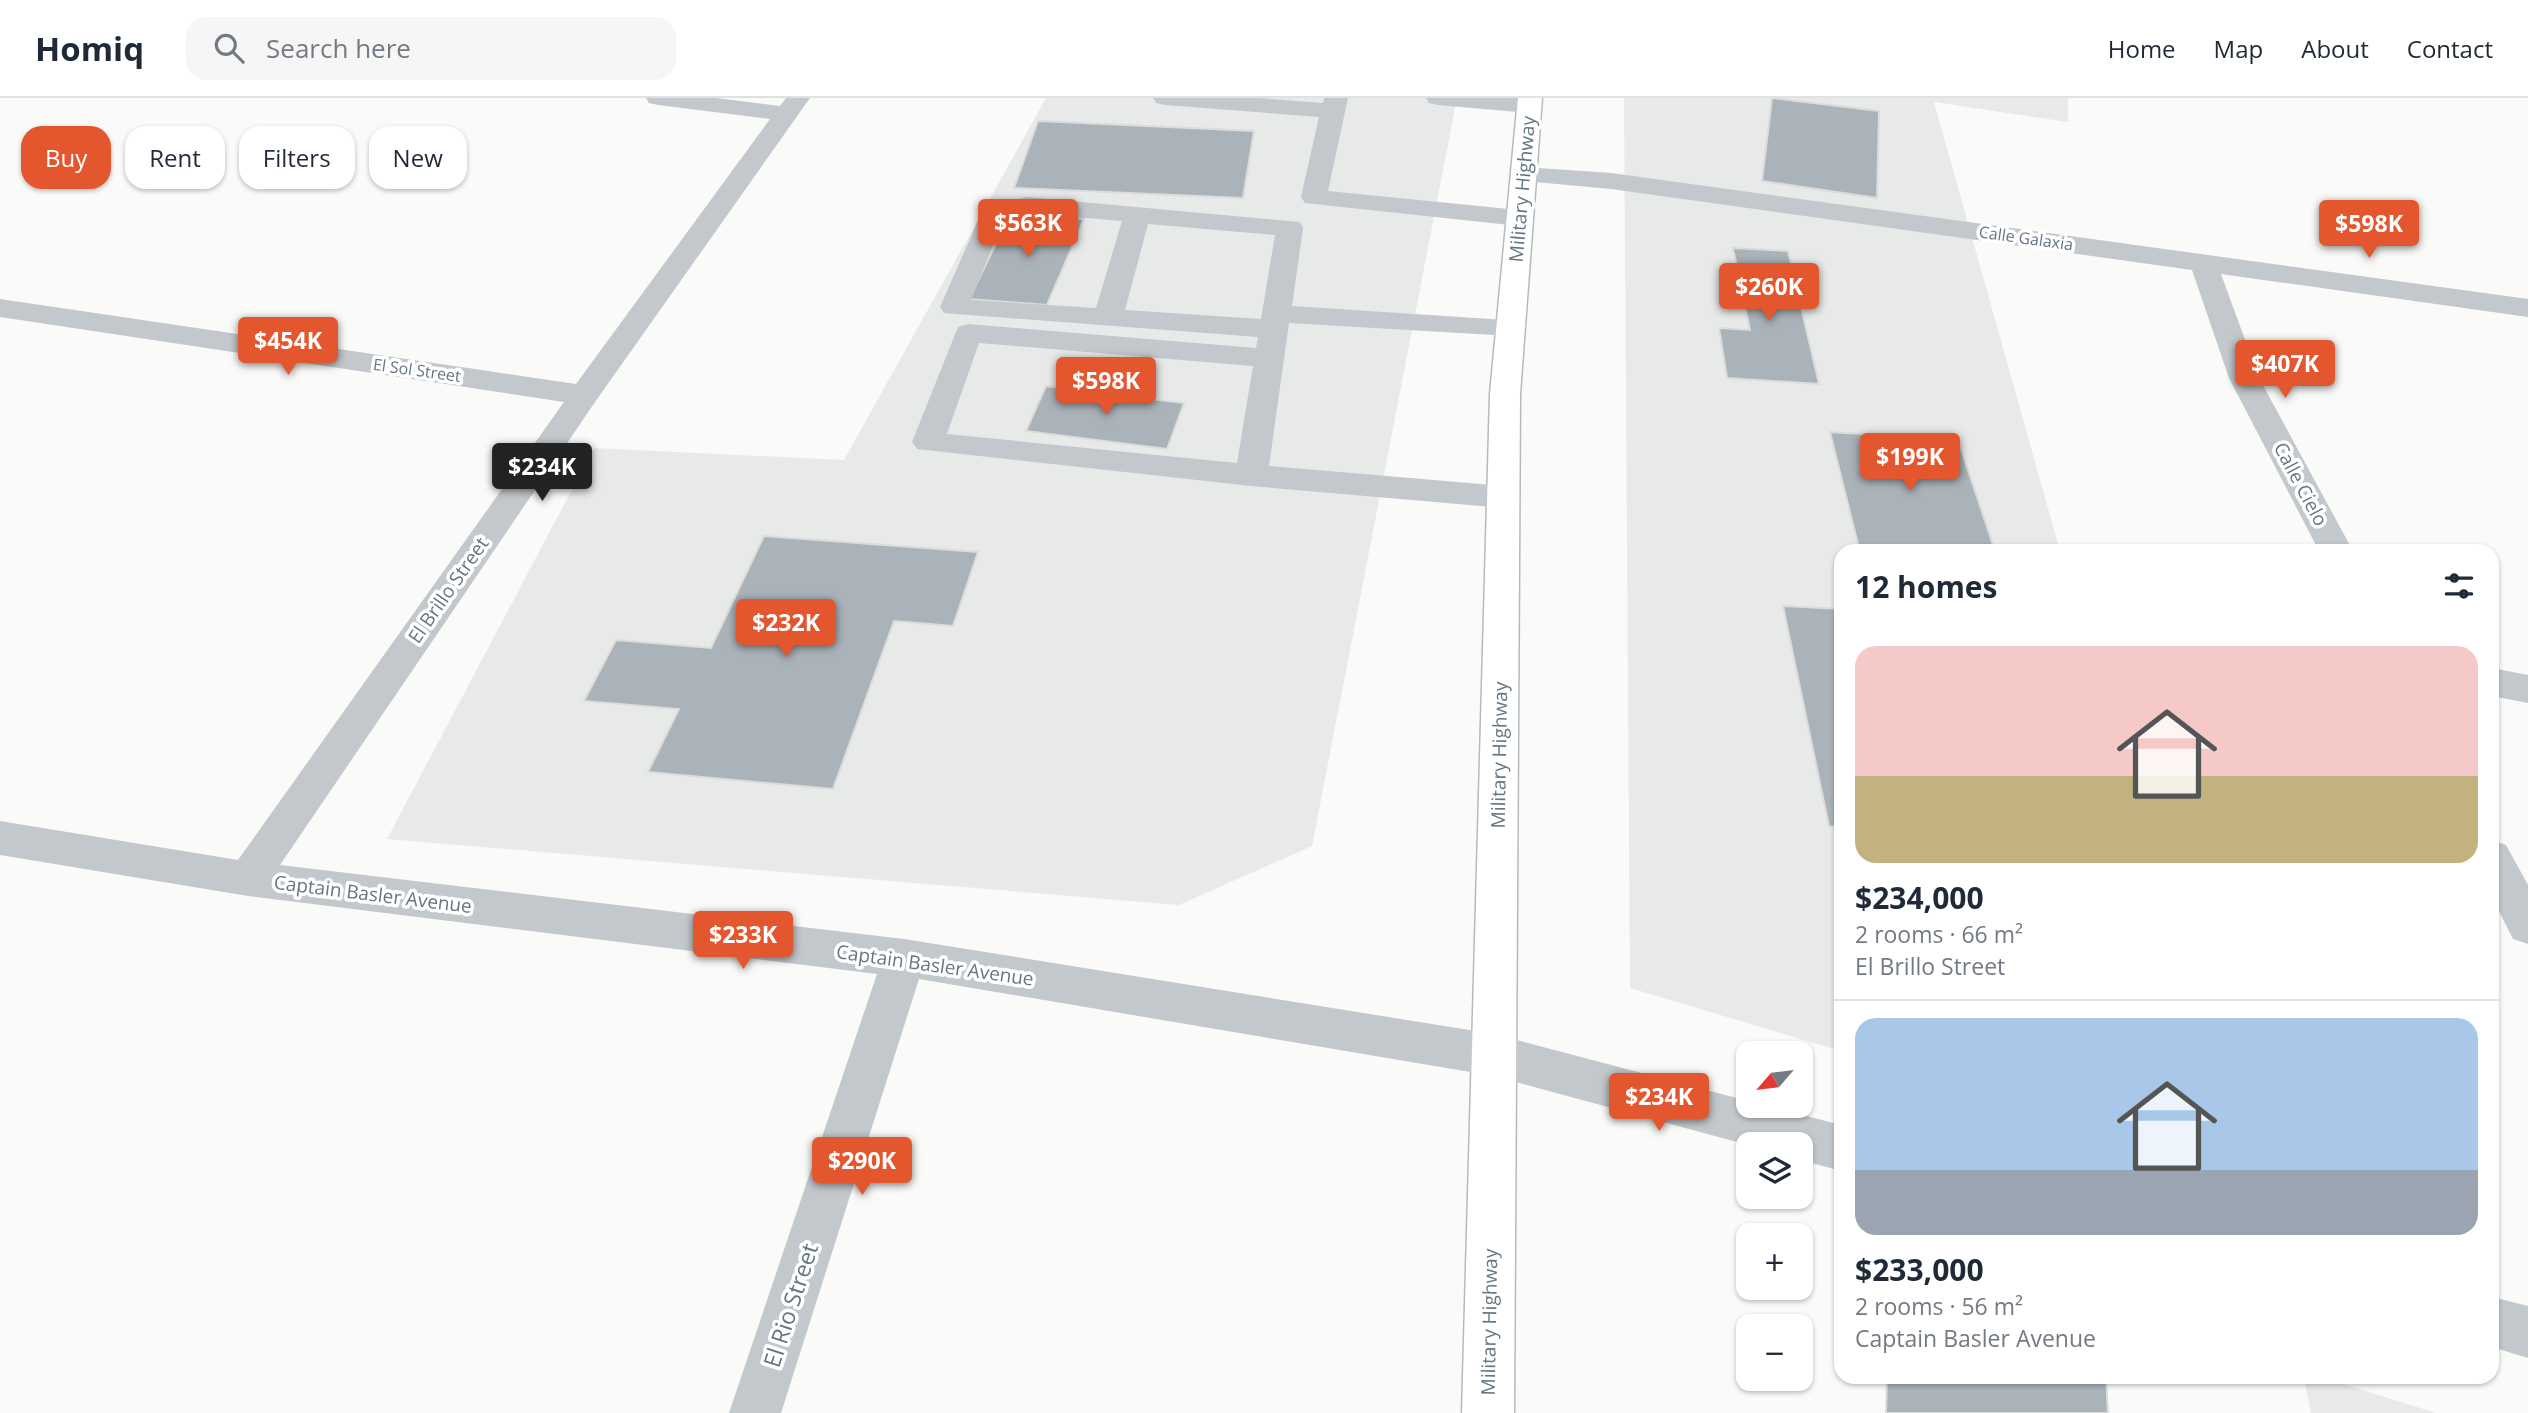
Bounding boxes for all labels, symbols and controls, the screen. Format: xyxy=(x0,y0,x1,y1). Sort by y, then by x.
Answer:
search box xyxy=(186,17,676,80)
text: Homiq xyxy=(35,26,144,71)
icon: search xyxy=(210,29,248,67)
text: Search here xyxy=(266,30,411,66)
text: Home xyxy=(2108,32,2176,65)
text: Map xyxy=(2214,32,2263,65)
text: About xyxy=(2301,32,2369,65)
text: Contact xyxy=(2407,32,2493,65)
street label: Military Highway xyxy=(1503,114,1541,263)
chip: Buy xyxy=(21,126,111,189)
chip: Rent xyxy=(125,126,225,189)
chip: Filters xyxy=(239,126,355,189)
chip: New xyxy=(369,126,467,189)
pin: $563K xyxy=(979,200,1077,259)
pin: $598K xyxy=(2320,200,2418,260)
text: $563K xyxy=(994,206,1062,238)
text: $598K xyxy=(2335,207,2403,239)
street label: Calle Galaxia xyxy=(1977,220,2075,256)
pin: $260K xyxy=(1720,264,1818,323)
text: $260K xyxy=(1735,270,1803,302)
pin: $454K xyxy=(239,317,337,377)
text: $454K xyxy=(254,324,322,356)
pin: $407K xyxy=(2236,341,2334,400)
text: $407K xyxy=(2251,347,2319,379)
street label: El Sol Street xyxy=(372,353,463,387)
pin: $598K xyxy=(1057,358,1155,417)
text: $598K xyxy=(1072,364,1140,396)
pin: $199K xyxy=(1861,434,1959,493)
street label: Calle Cielo xyxy=(2268,438,2334,530)
text: $199K xyxy=(1876,440,1944,472)
pin: $234K xyxy=(493,444,591,503)
text: $234K xyxy=(508,450,576,482)
street label: El Brillo Street xyxy=(402,532,494,648)
text: 12 homes xyxy=(1855,566,1998,607)
icon: filters xyxy=(2440,567,2478,605)
pin: $232K xyxy=(737,600,835,659)
text: $232K xyxy=(752,606,820,638)
street label: Military Highway xyxy=(1485,681,1513,829)
icon: home xyxy=(2104,691,2230,817)
street label: Captain Basler Avenue xyxy=(273,869,473,919)
text: $234,000 xyxy=(1855,877,1984,918)
pin: $233K xyxy=(694,912,792,971)
text: $233K xyxy=(709,918,777,950)
text: 2 rooms · 66 m² xyxy=(1855,918,2023,950)
street label: Captain Basler Avenue xyxy=(835,938,1035,992)
text: El Brillo Street xyxy=(1855,950,2005,982)
north arrow xyxy=(1736,1041,1813,1118)
map controls xyxy=(1736,1041,1813,1391)
icon: home xyxy=(2104,1063,2230,1189)
pin: $234K xyxy=(1610,1074,1708,1133)
text: $234K xyxy=(1625,1080,1693,1112)
button: layers xyxy=(1736,1132,1813,1209)
pin: $290K xyxy=(813,1138,911,1197)
text: $290K xyxy=(828,1144,896,1176)
button: + xyxy=(1736,1223,1813,1300)
street label: El Rio Street xyxy=(755,1239,825,1371)
street label: Military Highway xyxy=(1475,1248,1503,1396)
text: $233,000 xyxy=(1855,1249,1984,1290)
text: 2 rooms · 56 m² xyxy=(1855,1290,2023,1322)
button: − xyxy=(1736,1314,1813,1391)
text: Captain Basler Avenue xyxy=(1855,1322,2096,1354)

